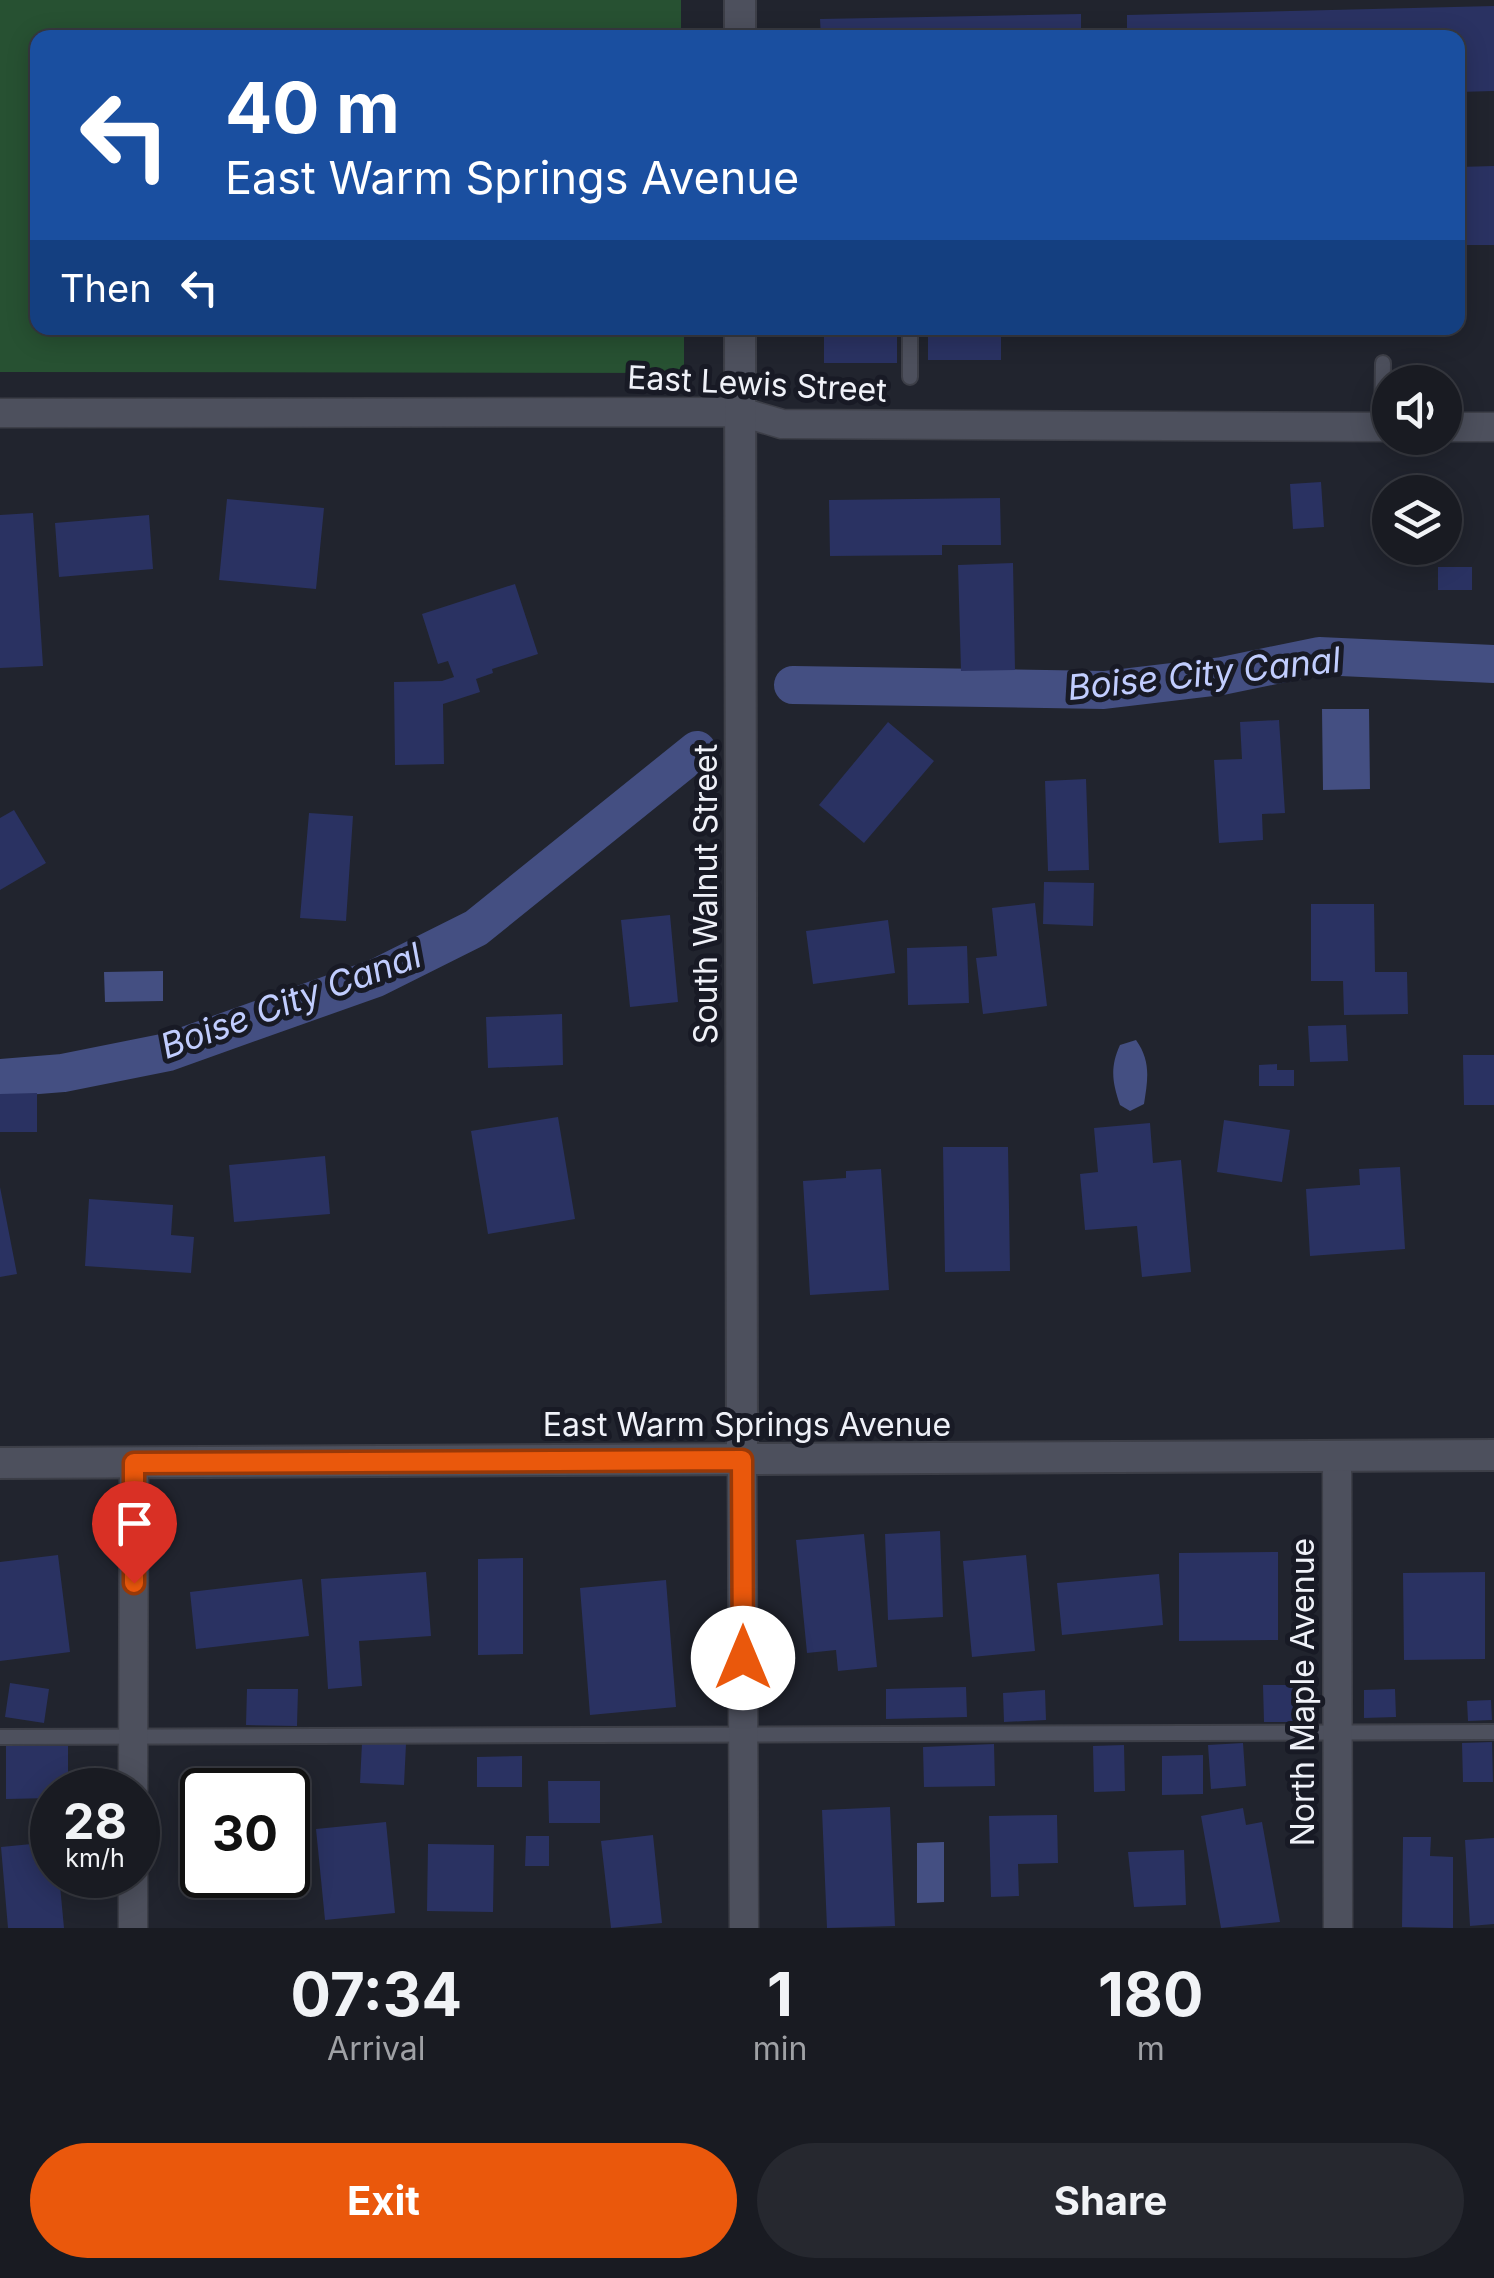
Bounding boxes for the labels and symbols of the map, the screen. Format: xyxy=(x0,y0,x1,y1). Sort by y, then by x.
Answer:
street label: East Lewis Street xyxy=(626,357,888,410)
water label: Boise City Canal xyxy=(1065,638,1343,708)
street label: South Walnut Street xyxy=(686,744,725,1044)
water label: Boise City Canal xyxy=(155,933,427,1067)
street label: East Warm Springs Avenue xyxy=(543,1405,951,1444)
pin xyxy=(92,1481,177,1584)
street label: North Maple Avenue xyxy=(1283,1538,1322,1846)
position arrow xyxy=(691,1606,795,1710)
speed limit sign: 30 xyxy=(180,1768,310,1898)

